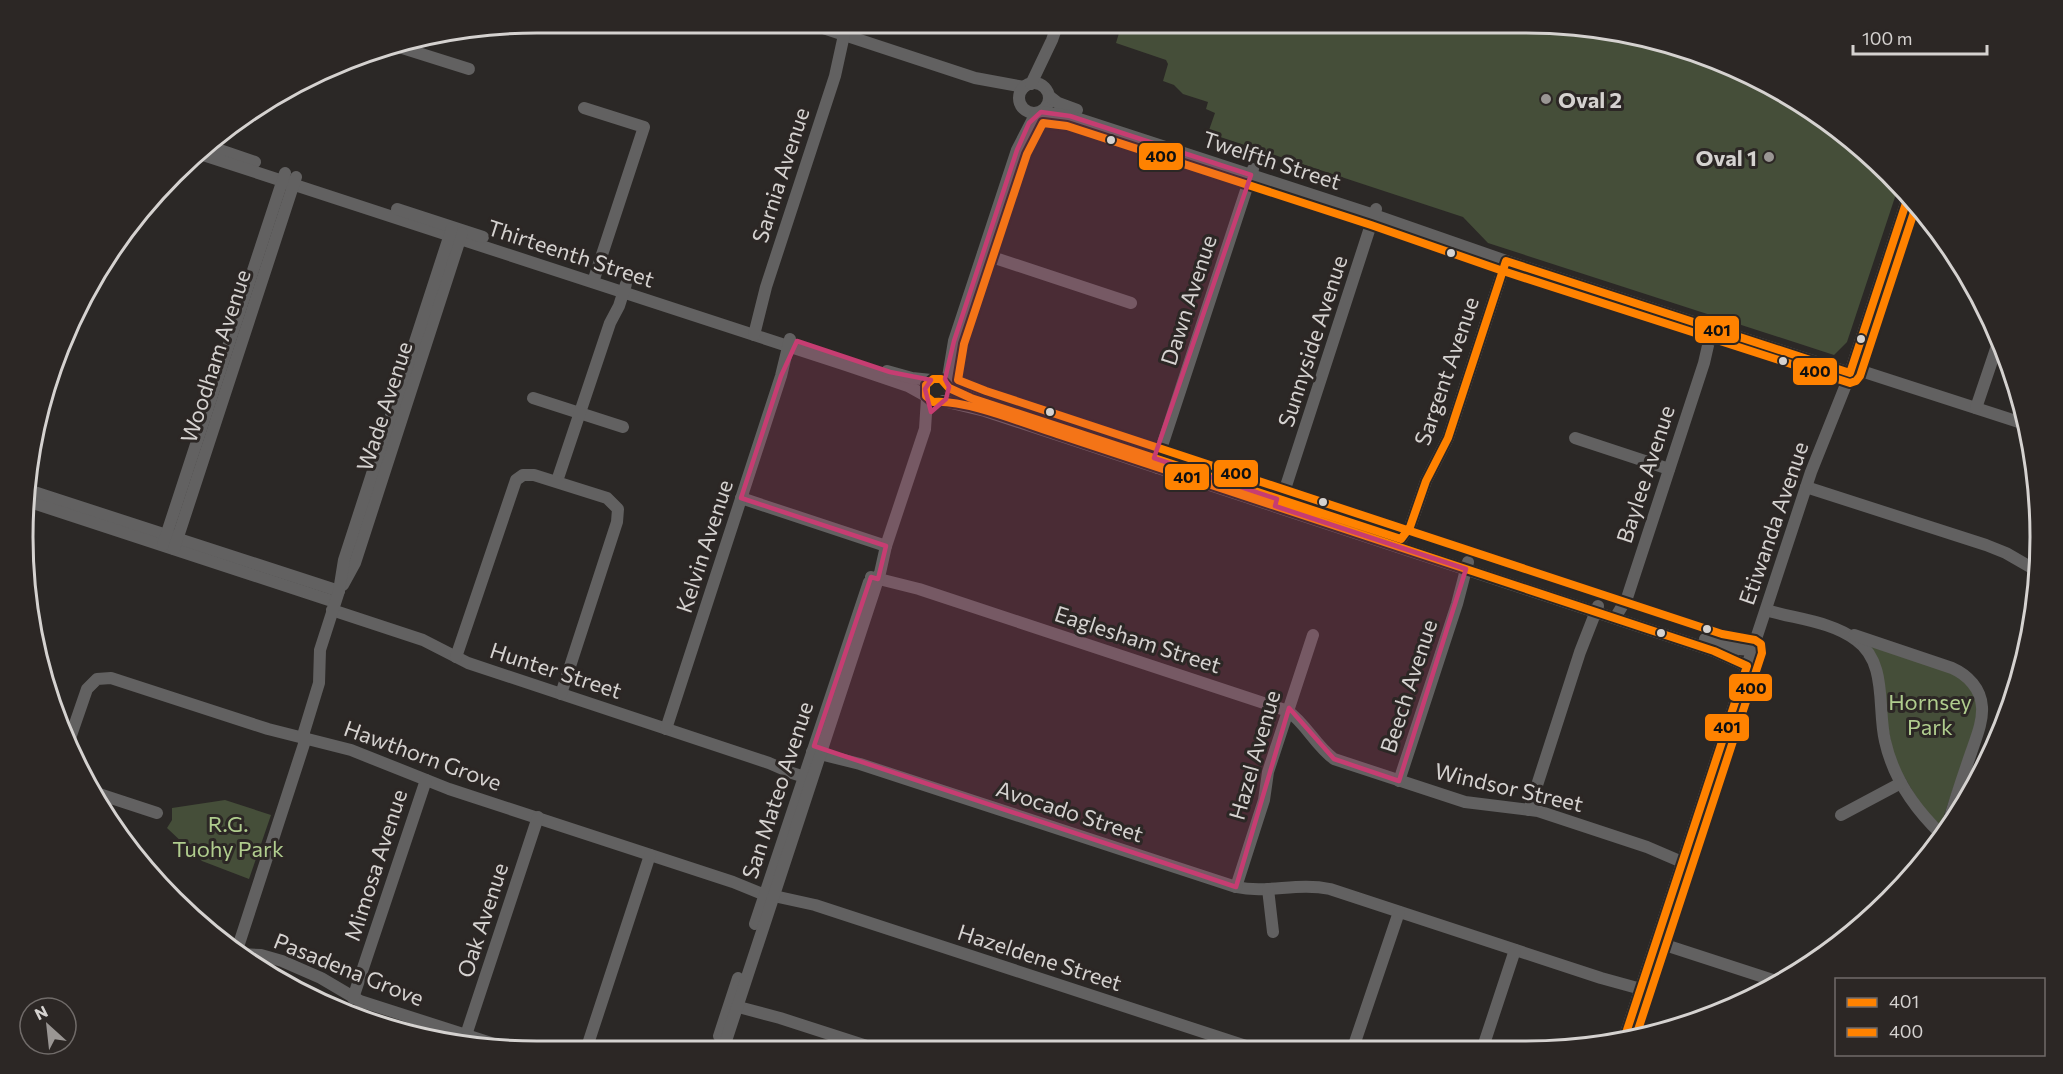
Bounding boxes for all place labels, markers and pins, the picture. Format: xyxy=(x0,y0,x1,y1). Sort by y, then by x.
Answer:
place label: Oval 2 xyxy=(1558,86,1622,113)
marker: Oval 2 xyxy=(1539,92,1553,106)
unlabelled marker xyxy=(1105,134,1117,146)
place label: Oval 1 xyxy=(1696,144,1757,171)
marker: Oval 1 xyxy=(1762,150,1776,164)
unlabelled marker xyxy=(1445,247,1457,259)
unlabelled marker xyxy=(1855,333,1867,345)
unlabelled marker xyxy=(1777,355,1789,367)
unlabelled marker xyxy=(1044,406,1056,418)
unlabelled marker xyxy=(1317,496,1329,508)
unlabelled marker xyxy=(1701,623,1713,635)
unlabelled marker xyxy=(1655,627,1667,639)

